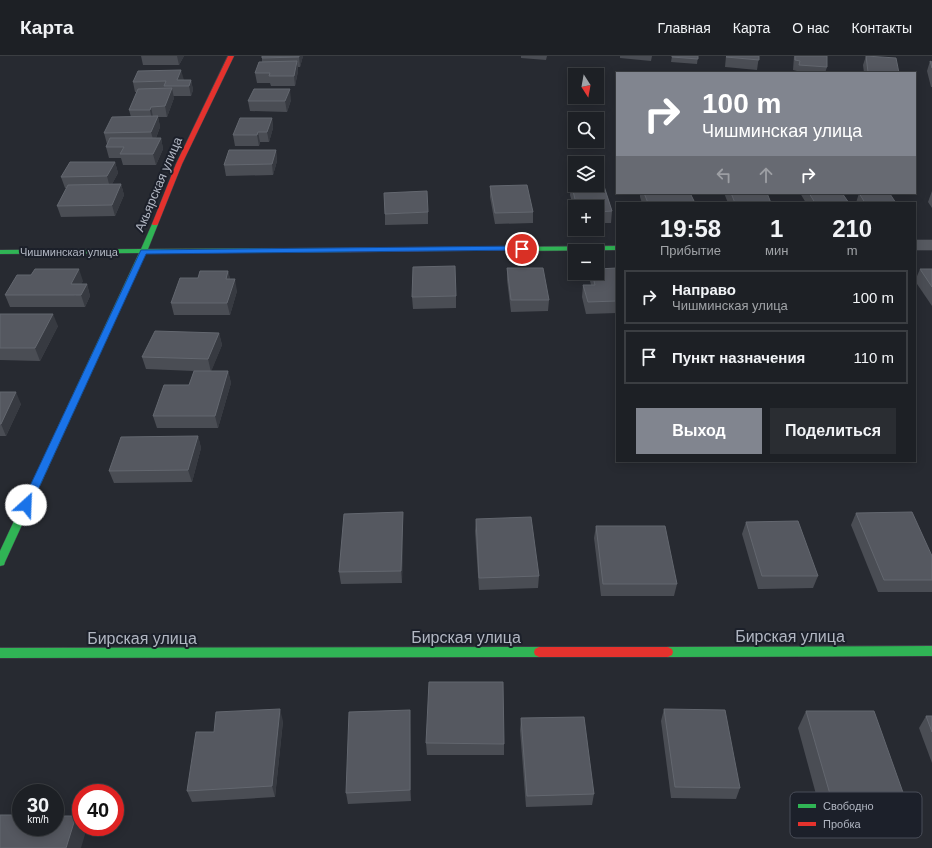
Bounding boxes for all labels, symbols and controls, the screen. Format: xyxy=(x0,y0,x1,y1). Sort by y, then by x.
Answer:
text: Карта xyxy=(20,17,74,38)
text: Главная xyxy=(657,20,711,36)
text: Карта xyxy=(733,20,770,36)
text: О нас xyxy=(792,20,830,36)
text: Контакты xyxy=(852,20,912,36)
north arrow xyxy=(568,68,604,104)
map controls xyxy=(568,68,604,280)
icon: right xyxy=(636,88,688,140)
text: 100 m xyxy=(702,88,781,119)
button: search xyxy=(568,112,604,148)
text: Чишминская улица xyxy=(702,121,862,141)
street label: Акьярская улица xyxy=(132,134,185,234)
button: layers xyxy=(568,156,604,192)
icon: left xyxy=(713,164,735,186)
icon: ahead xyxy=(755,164,777,186)
icon: right xyxy=(797,164,819,186)
button: + xyxy=(568,200,604,236)
text: 19:58 xyxy=(660,215,721,242)
text: 1 xyxy=(770,215,783,242)
text: 210 xyxy=(832,215,872,242)
pin xyxy=(505,232,539,266)
icon: arrive xyxy=(511,238,533,260)
text: Прибытие xyxy=(660,243,721,258)
text: мин xyxy=(765,243,788,258)
text: m xyxy=(847,243,858,258)
button: − xyxy=(568,244,604,280)
street label: Чишминская улица xyxy=(20,246,119,258)
text: Направо xyxy=(672,281,736,298)
icon: right xyxy=(638,286,660,308)
text: 100 m xyxy=(852,289,894,306)
text: Чишминская улица xyxy=(672,298,788,313)
icon: arrive xyxy=(638,346,660,368)
text: Пункт назначения xyxy=(672,349,805,366)
text: 110 m xyxy=(853,349,894,366)
button: Выход xyxy=(636,408,762,454)
button: Поделиться xyxy=(770,408,896,454)
position arrow xyxy=(5,484,47,526)
street label: Бирская улица xyxy=(735,628,845,645)
street label: Бирская улица xyxy=(411,629,521,646)
street label: Бирская улица xyxy=(87,630,197,647)
speed limit sign: 40 xyxy=(72,784,124,836)
legend xyxy=(790,792,922,838)
text: 30 xyxy=(27,794,49,816)
text: Свободно xyxy=(823,800,874,812)
text: km/h xyxy=(27,814,49,825)
text: Пробка xyxy=(823,818,861,830)

